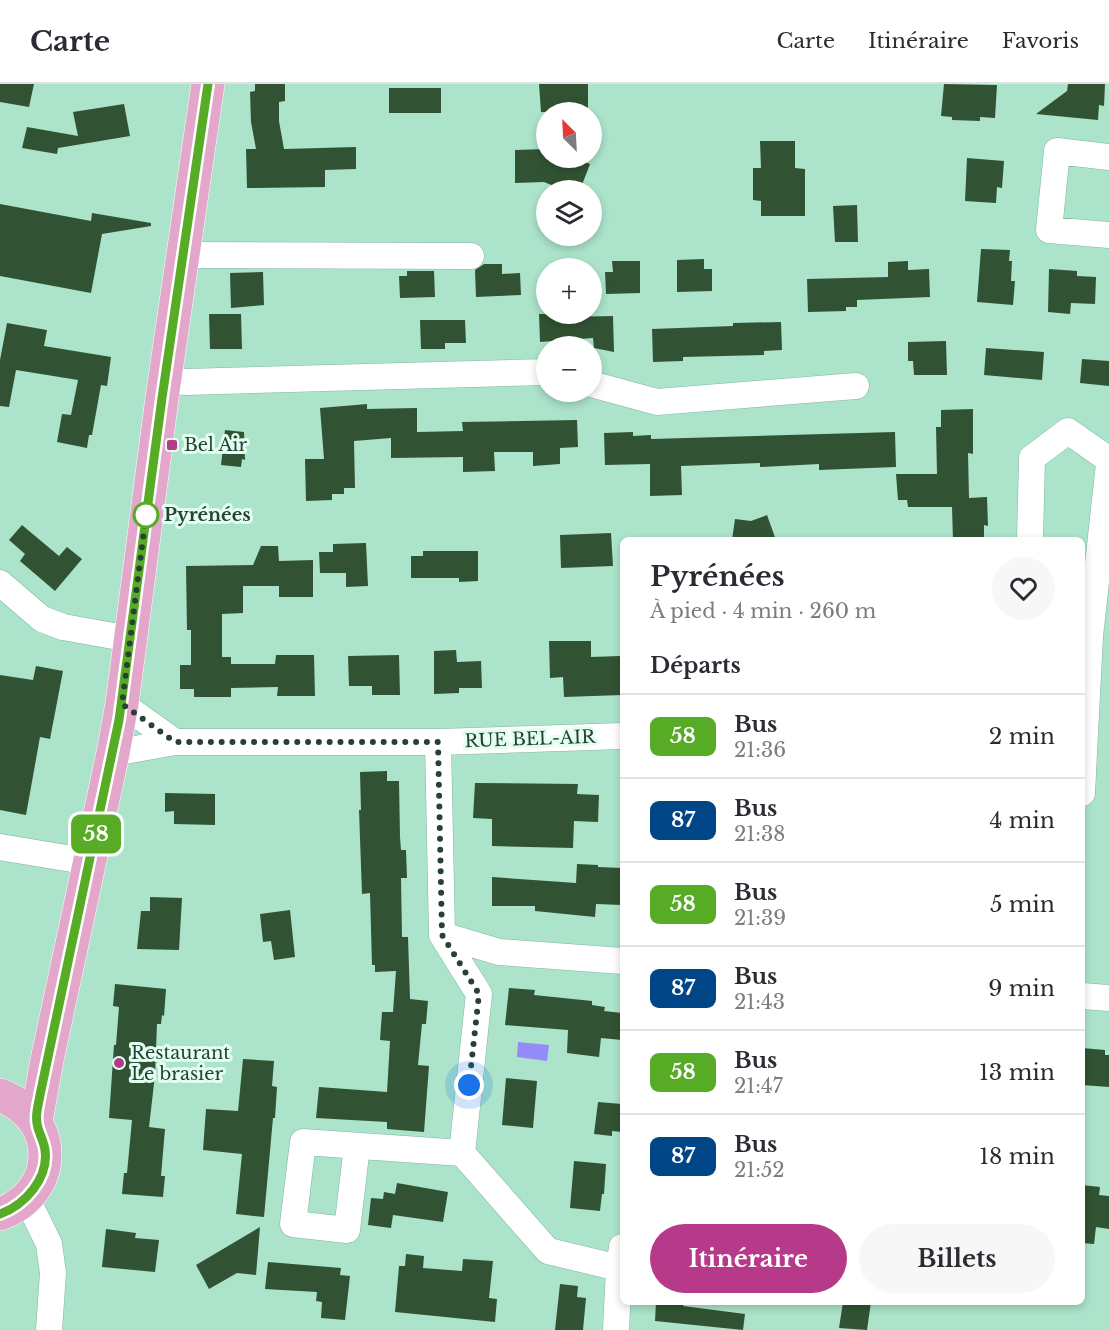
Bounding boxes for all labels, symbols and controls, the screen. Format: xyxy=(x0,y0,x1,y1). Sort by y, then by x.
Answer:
text: Carte xyxy=(30,24,110,59)
text: Carte xyxy=(777,28,835,54)
text: Itinéraire xyxy=(868,28,969,54)
text: Favoris xyxy=(1002,28,1079,54)
north arrow xyxy=(536,102,602,168)
map controls xyxy=(536,102,602,402)
button: layers xyxy=(536,180,602,246)
button: + xyxy=(536,258,602,324)
button: − xyxy=(536,336,602,402)
place label: Bel Air xyxy=(184,434,247,456)
marker: Bel Air xyxy=(165,438,179,452)
marker: Pyrénées xyxy=(133,502,159,528)
place label: Pyrénées xyxy=(164,504,251,526)
button: heart xyxy=(992,557,1055,620)
text: Pyrénées xyxy=(650,559,785,594)
text: À pied · 4 min · 260 m xyxy=(650,599,876,623)
text: Départs xyxy=(650,652,741,679)
text: Bus xyxy=(734,711,777,738)
text: 58 xyxy=(670,723,696,749)
text: 2 min xyxy=(989,723,1055,750)
street label: RUE BEL-AIR xyxy=(464,726,597,752)
text: 21:36 xyxy=(734,738,786,762)
text: Bus xyxy=(734,795,777,822)
text: 87 xyxy=(671,807,695,833)
text: 4 min xyxy=(990,807,1055,834)
line badge: 58 xyxy=(69,814,123,854)
text: 58 xyxy=(83,821,109,847)
text: 21:38 xyxy=(734,822,785,846)
text: Bus xyxy=(734,879,777,906)
text: 58 xyxy=(670,891,696,917)
text: 5 min xyxy=(990,891,1055,918)
text: 21:39 xyxy=(734,906,786,930)
text: Bus xyxy=(734,963,777,990)
text: 87 xyxy=(671,975,695,1001)
text: 9 min xyxy=(988,975,1055,1002)
text: 21:43 xyxy=(734,990,785,1014)
place label: Restaurant Le brasier xyxy=(131,1042,230,1085)
text: Bus xyxy=(734,1047,777,1074)
marker: Restaurant Le brasier xyxy=(112,1056,126,1070)
text: 58 xyxy=(670,1059,696,1085)
text: 13 min xyxy=(979,1059,1055,1086)
your location xyxy=(454,1070,484,1100)
text: 21:47 xyxy=(734,1074,783,1098)
text: Bus xyxy=(734,1131,777,1158)
text: 87 xyxy=(671,1143,695,1169)
text: 18 min xyxy=(979,1143,1055,1170)
text: 21:52 xyxy=(734,1158,785,1182)
button: Itinéraire xyxy=(650,1224,847,1293)
button: Billets xyxy=(859,1224,1055,1293)

